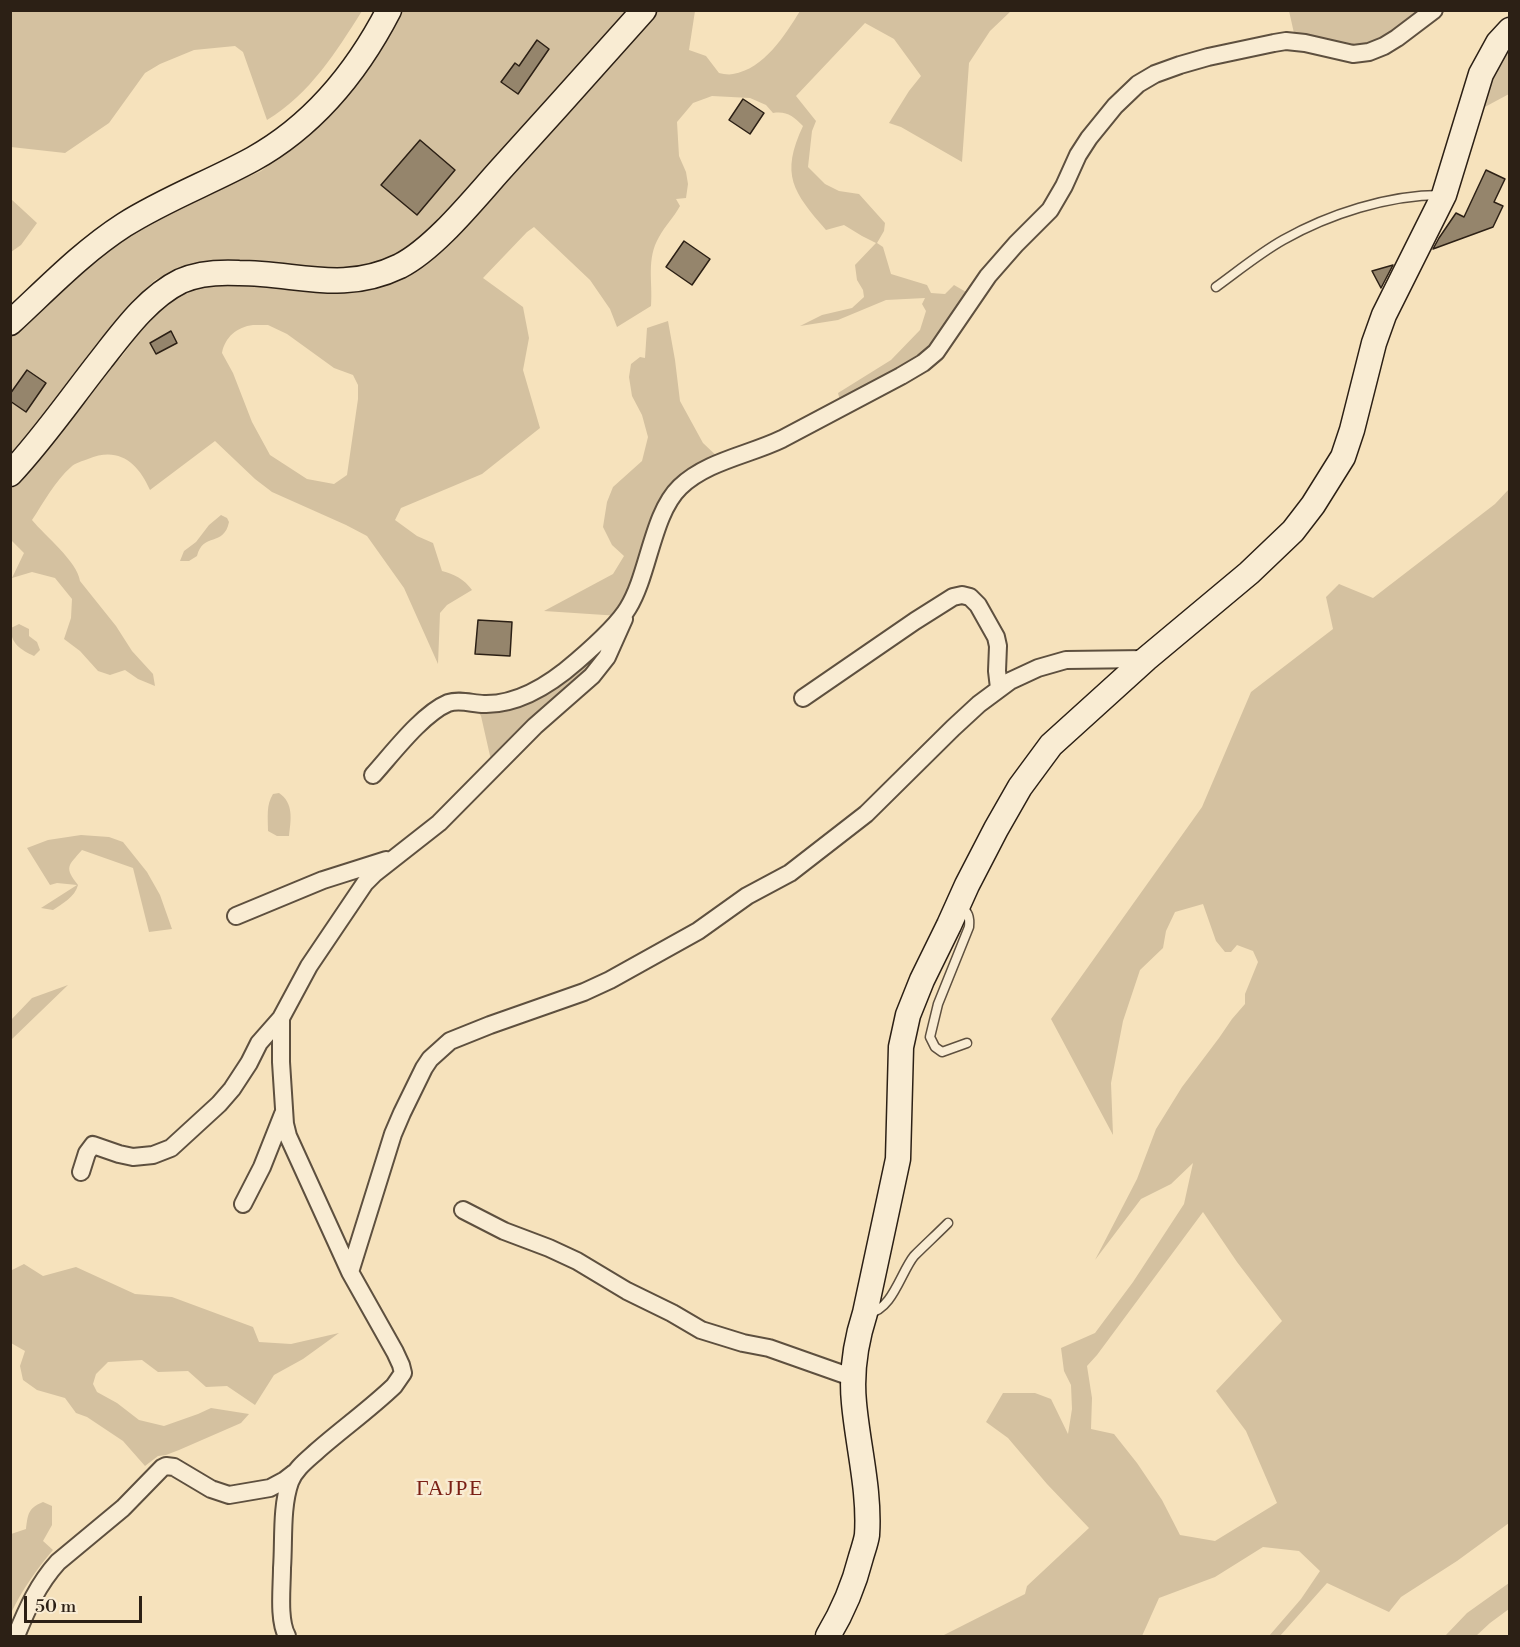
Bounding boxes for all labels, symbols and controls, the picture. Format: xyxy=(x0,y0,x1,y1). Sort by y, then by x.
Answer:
district label: ГАЈРЕ xyxy=(416,1477,484,1503)
scale bar xyxy=(27,1584,146,1622)
text: 50 m xyxy=(35,1595,76,1618)

